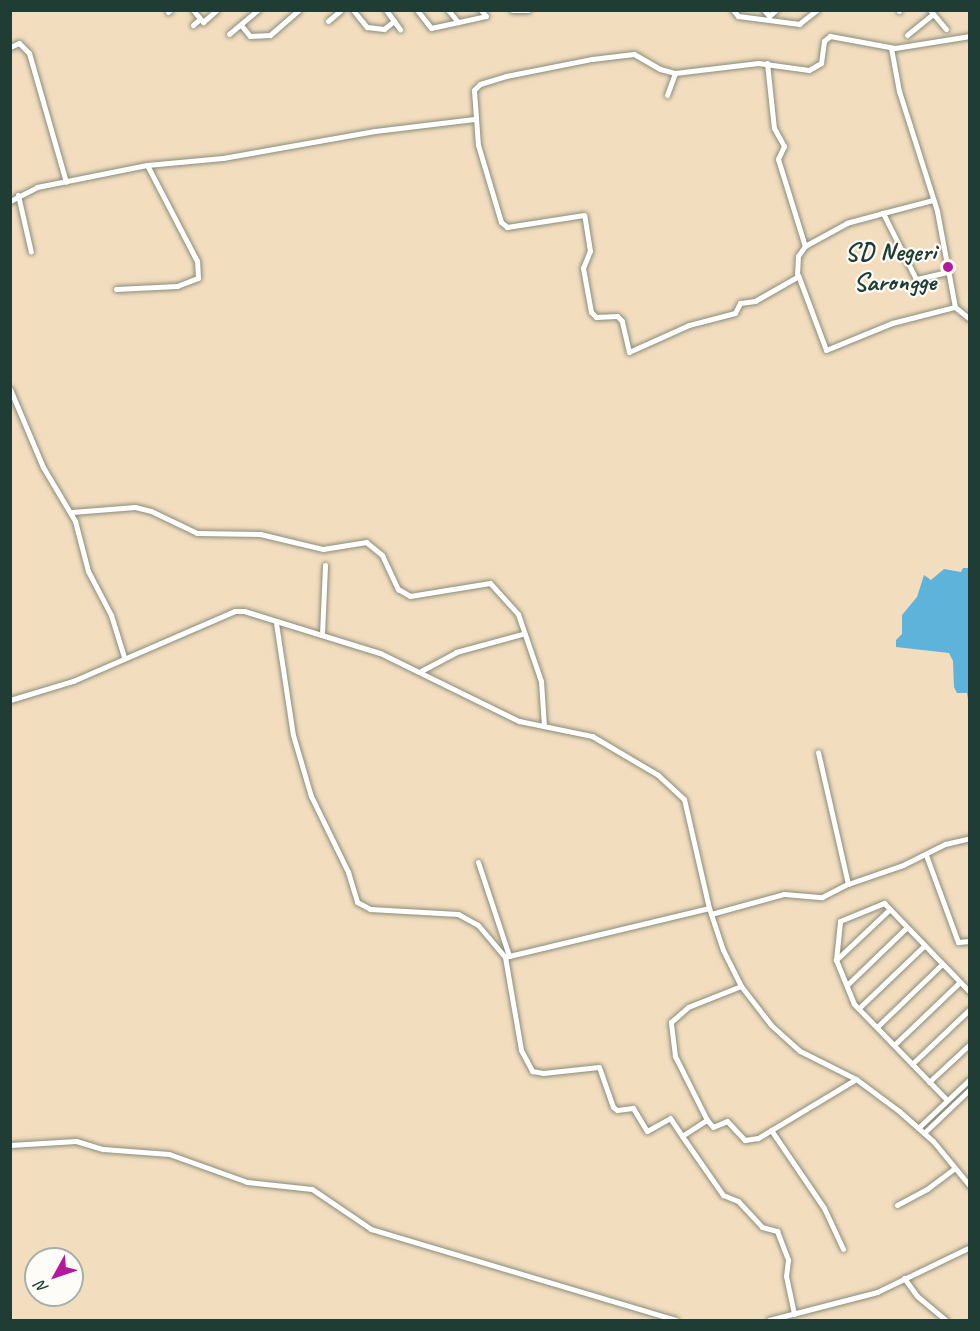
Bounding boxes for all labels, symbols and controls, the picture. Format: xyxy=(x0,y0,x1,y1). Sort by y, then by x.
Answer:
place label: SD Negeri Sarongge xyxy=(843,236,936,298)
marker: SD Negeri Sarongge xyxy=(941,260,955,274)
north arrow xyxy=(24,1247,84,1307)
text: N xyxy=(31,1277,53,1298)

